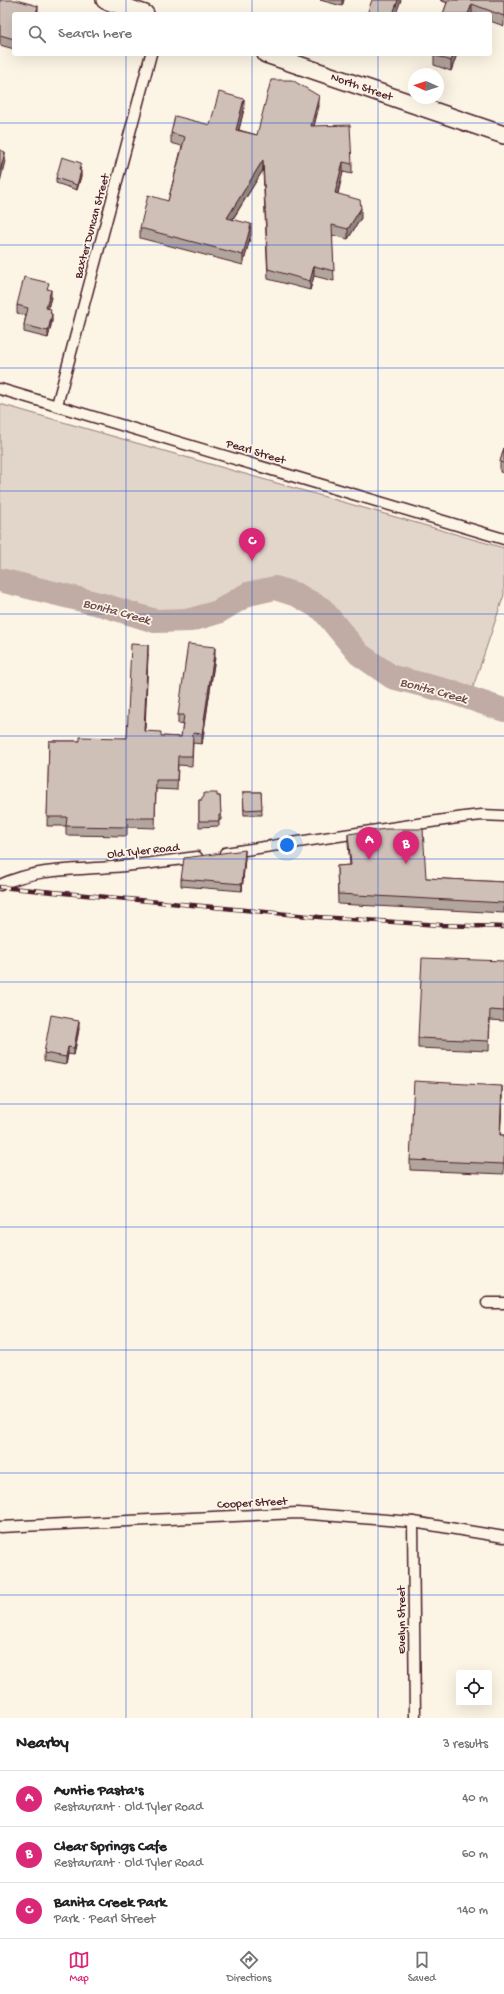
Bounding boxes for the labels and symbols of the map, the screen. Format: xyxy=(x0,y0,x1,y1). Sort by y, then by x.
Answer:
north arrow xyxy=(408,68,444,104)
street label: North Street xyxy=(329,71,395,105)
street label: Baxter Duncan Street xyxy=(72,172,114,281)
street label: Pearl Street xyxy=(223,437,288,469)
pin: C xyxy=(239,528,265,561)
water label: Bonita Creek xyxy=(81,596,153,629)
water label: Bonita Creek xyxy=(398,675,470,708)
pin: A xyxy=(356,827,382,860)
pin: B xyxy=(393,831,419,864)
your location xyxy=(277,835,297,855)
street label: Old Tyler Road xyxy=(106,841,181,863)
street label: Cooper Street xyxy=(217,1495,289,1513)
street label: Evelyn Street xyxy=(396,1585,410,1654)

